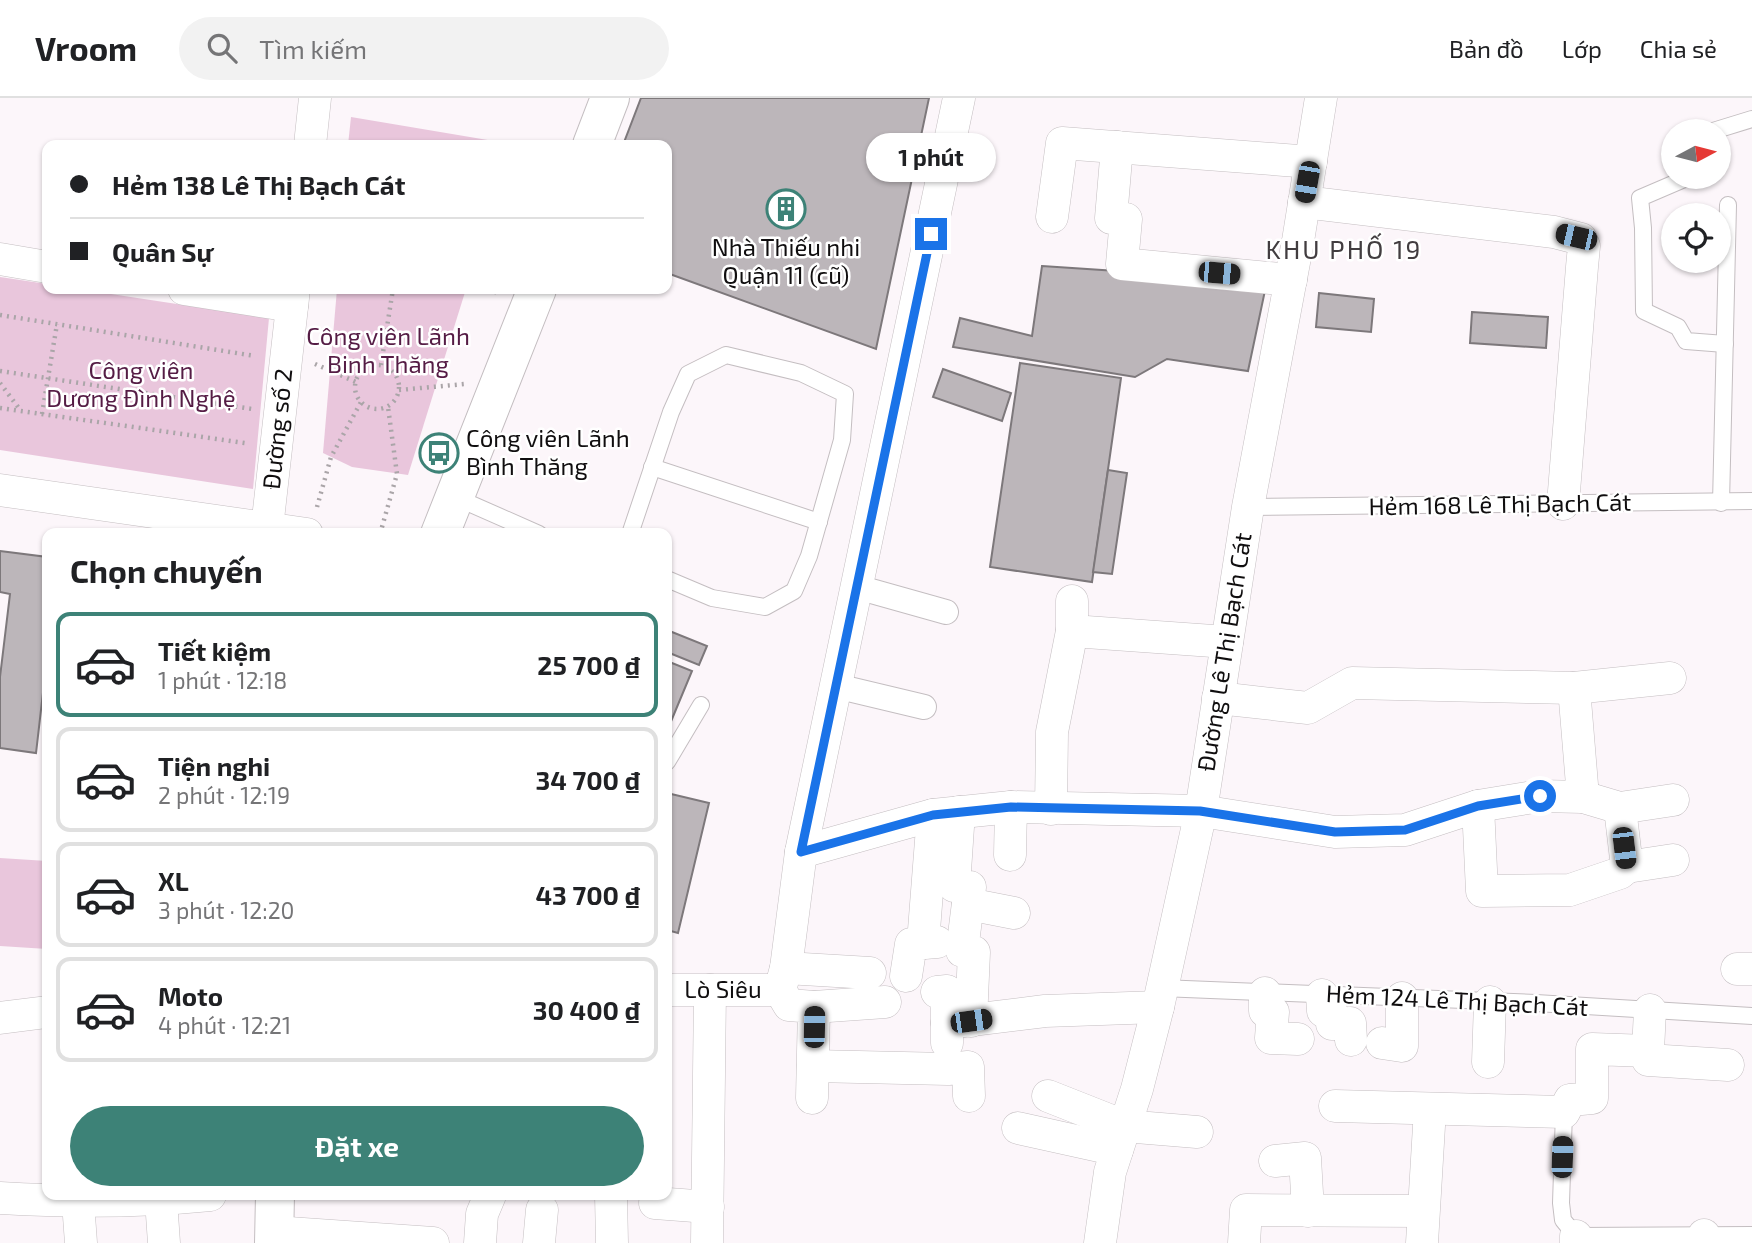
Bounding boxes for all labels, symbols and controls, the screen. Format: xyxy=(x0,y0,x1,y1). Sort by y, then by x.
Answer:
search box xyxy=(179,17,669,80)
text: Vroom xyxy=(35,28,137,68)
icon: search xyxy=(203,29,241,67)
text: Tìm kiếm xyxy=(259,33,367,64)
text: Bản đồ xyxy=(1449,34,1524,63)
text: Lớp xyxy=(1562,34,1602,63)
text: Chia sẻ xyxy=(1640,34,1717,63)
north arrow xyxy=(1661,119,1731,189)
map controls xyxy=(1661,119,1731,273)
callout: 1 phút xyxy=(866,132,996,181)
text: 1 phút xyxy=(898,143,964,171)
car xyxy=(1294,159,1321,205)
text: Hẻm 138 Lê Thị Bạch Cát xyxy=(112,169,405,200)
building icon: Nhà Thiếu nhi Quận 11 (cũ) xyxy=(765,188,807,230)
button: locate xyxy=(1661,203,1731,273)
route end xyxy=(915,218,947,250)
car xyxy=(1554,222,1599,252)
place label: Nhà Thiếu nhi Quận 11 (cũ) xyxy=(712,232,860,289)
district label: KHU PHỐ 19 xyxy=(1266,232,1422,264)
text: Quân Sự xyxy=(112,236,214,267)
car xyxy=(1198,261,1241,285)
park label: Công viên Lãnh Binh Thăng xyxy=(306,321,470,378)
park label: Công viên Dương Đình Nghệ xyxy=(46,355,236,412)
street label: Đường số 2 xyxy=(256,367,297,491)
place label: Công viên Lãnh Bình Thăng xyxy=(466,423,630,480)
bus stop icon: Công viên Lãnh Bình Thăng xyxy=(418,432,460,474)
street label: Hẻm 168 Lê Thị Bạch Cát xyxy=(1368,487,1632,520)
street label: Đường Lê Thị Bạch Cát xyxy=(1190,530,1257,773)
text: Chọn chuyến xyxy=(70,551,263,589)
icon: car xyxy=(74,633,137,696)
text: Tiết kiệm xyxy=(158,635,271,666)
text: 25 700 ₫ xyxy=(537,649,640,680)
text: 1 phút · 12:18 xyxy=(158,666,287,694)
icon: car xyxy=(74,748,137,811)
text: Tiện nghi xyxy=(158,750,270,781)
text: 34 700 ₫ xyxy=(536,764,640,795)
route start xyxy=(1524,780,1556,812)
text: 2 phút · 12:19 xyxy=(158,781,290,809)
car xyxy=(1612,826,1637,870)
icon: car xyxy=(74,863,137,926)
text: XL xyxy=(158,865,189,896)
text: 43 700 ₫ xyxy=(536,879,640,910)
text: 3 phút · 12:20 xyxy=(158,896,294,924)
street label: Lò Siêu xyxy=(684,974,762,1003)
icon: car xyxy=(74,978,137,1041)
street label: Hẻm 124 Lê Thị Bạch Cát xyxy=(1325,978,1589,1021)
text: Moto xyxy=(158,980,223,1011)
text: 30 400 ₫ xyxy=(533,994,640,1025)
car xyxy=(804,1006,825,1048)
car xyxy=(949,1008,994,1034)
text: 4 phút · 12:21 xyxy=(158,1011,291,1039)
button: Đặt xe xyxy=(70,1106,644,1186)
car xyxy=(1551,1136,1574,1178)

